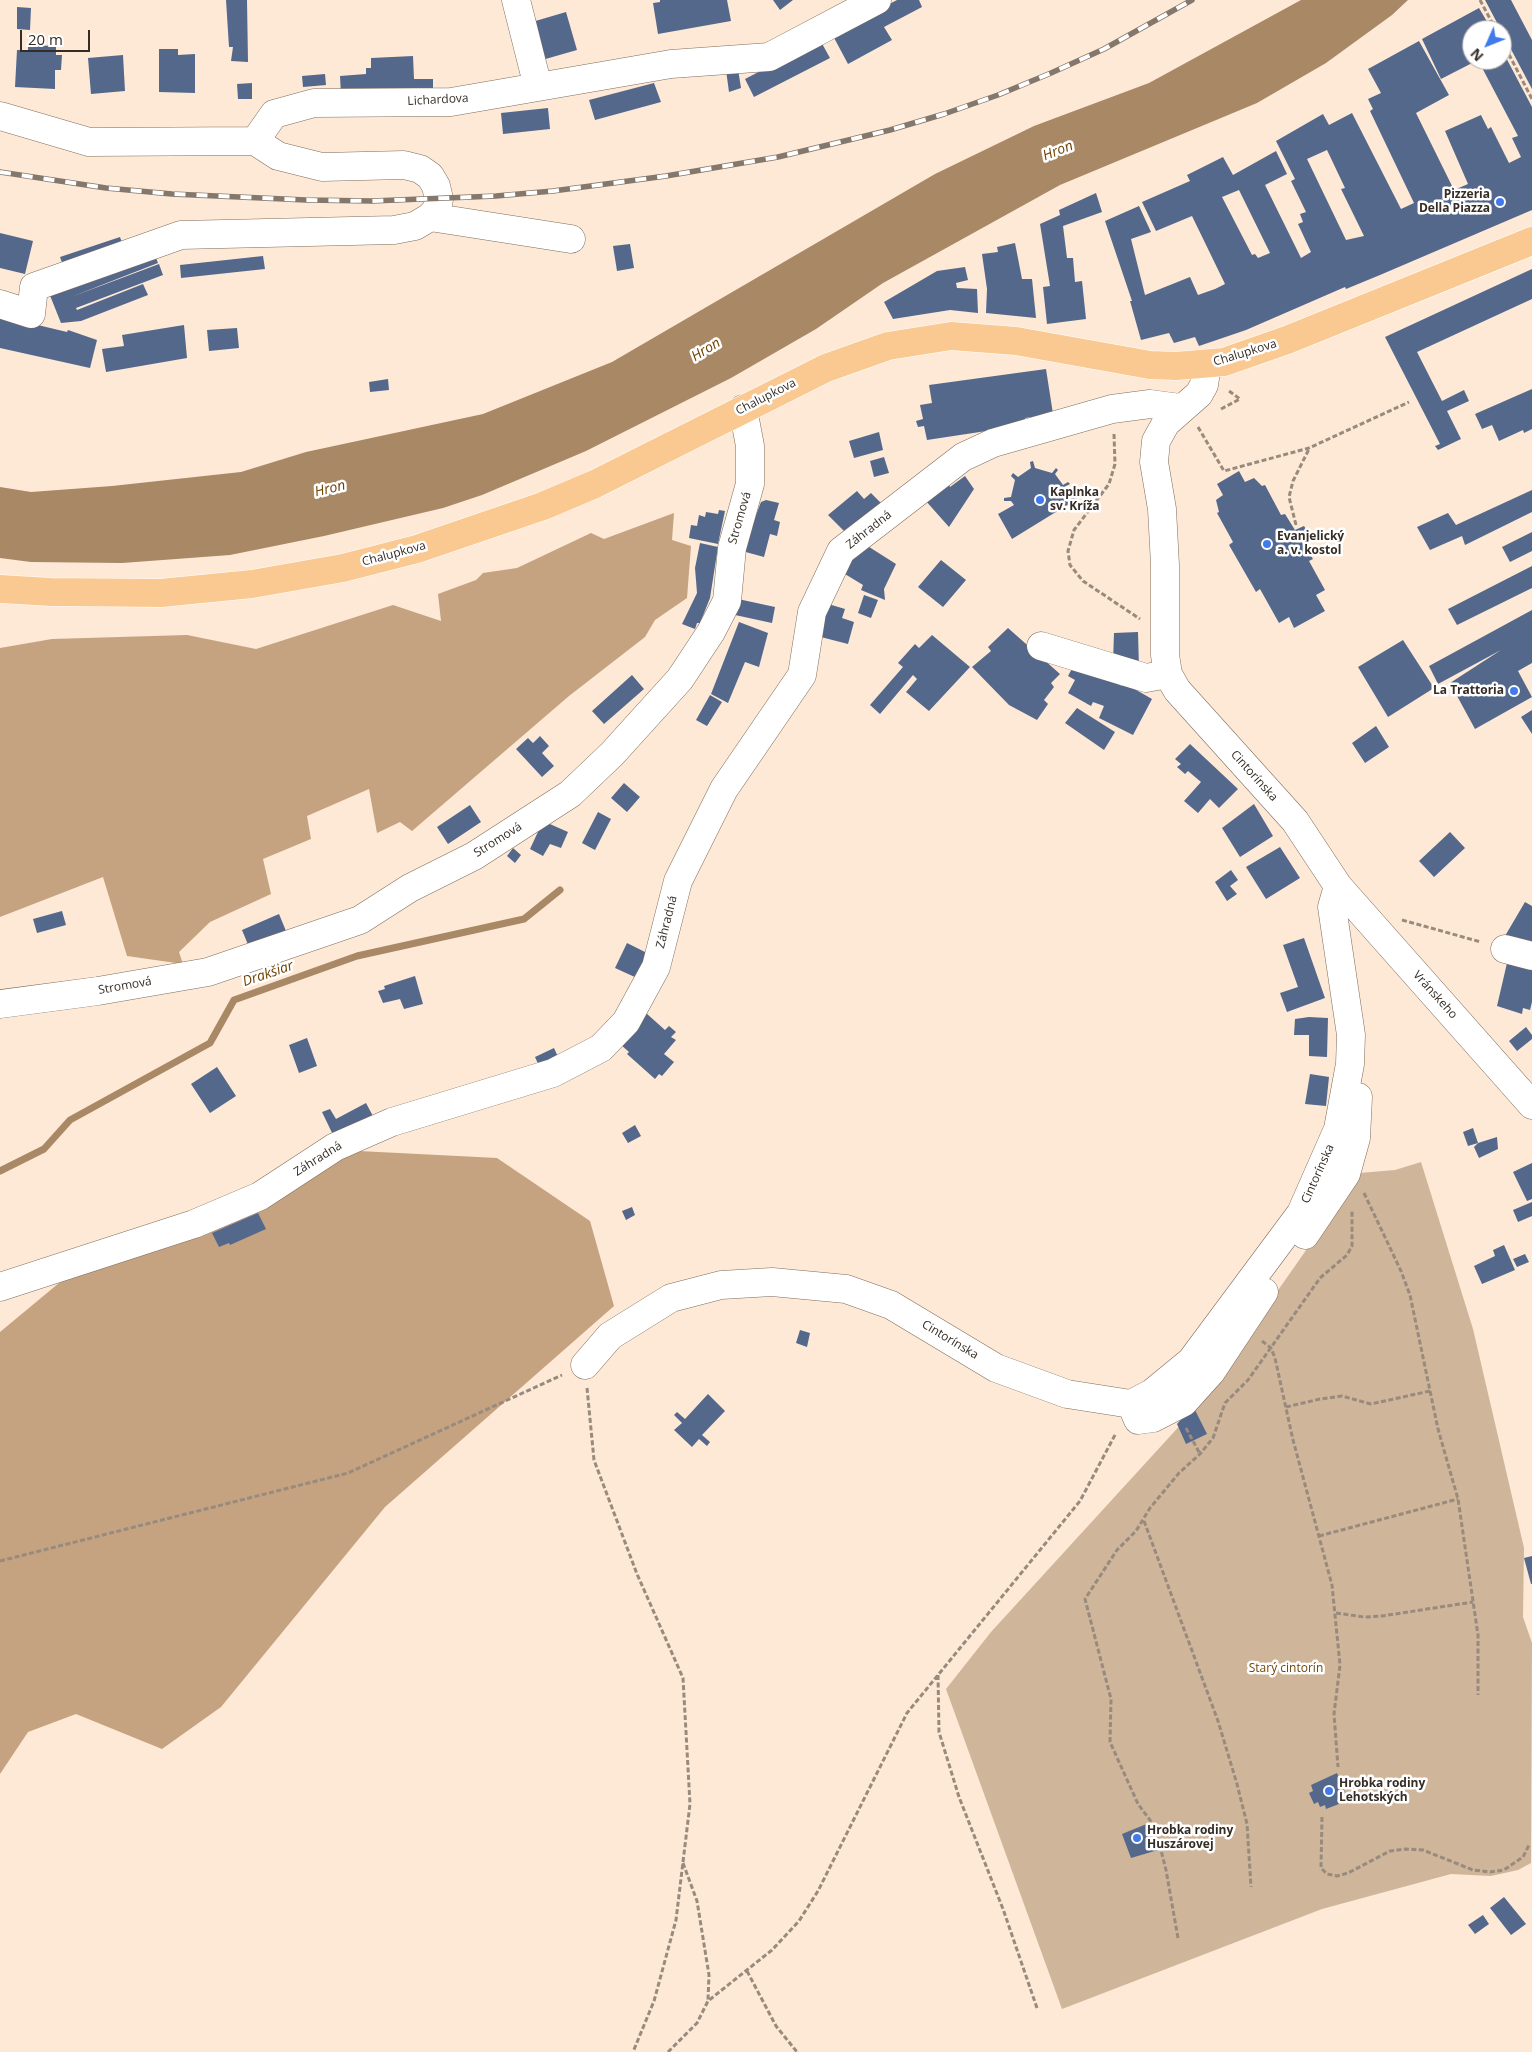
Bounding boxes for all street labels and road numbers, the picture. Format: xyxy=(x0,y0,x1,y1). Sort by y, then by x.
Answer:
street label: Lichardova xyxy=(407,91,469,109)
street label: Chalupkova xyxy=(1212,337,1278,369)
street label: Chalupkova xyxy=(734,376,798,418)
street label: Stromová xyxy=(726,490,754,546)
street label: Záhradná xyxy=(843,508,895,552)
street label: Chalupkova xyxy=(361,539,427,569)
street label: Cintorínska xyxy=(1227,748,1281,804)
street label: Stromová xyxy=(471,820,525,860)
street label: Záhradná xyxy=(654,894,680,950)
street label: Vránskeho xyxy=(1410,968,1460,1022)
street label: Stromová xyxy=(97,974,153,998)
street label: Záhradná xyxy=(291,1139,345,1179)
street label: Cintorínska xyxy=(1299,1142,1337,1206)
street label: Cintorínska xyxy=(919,1317,981,1363)

